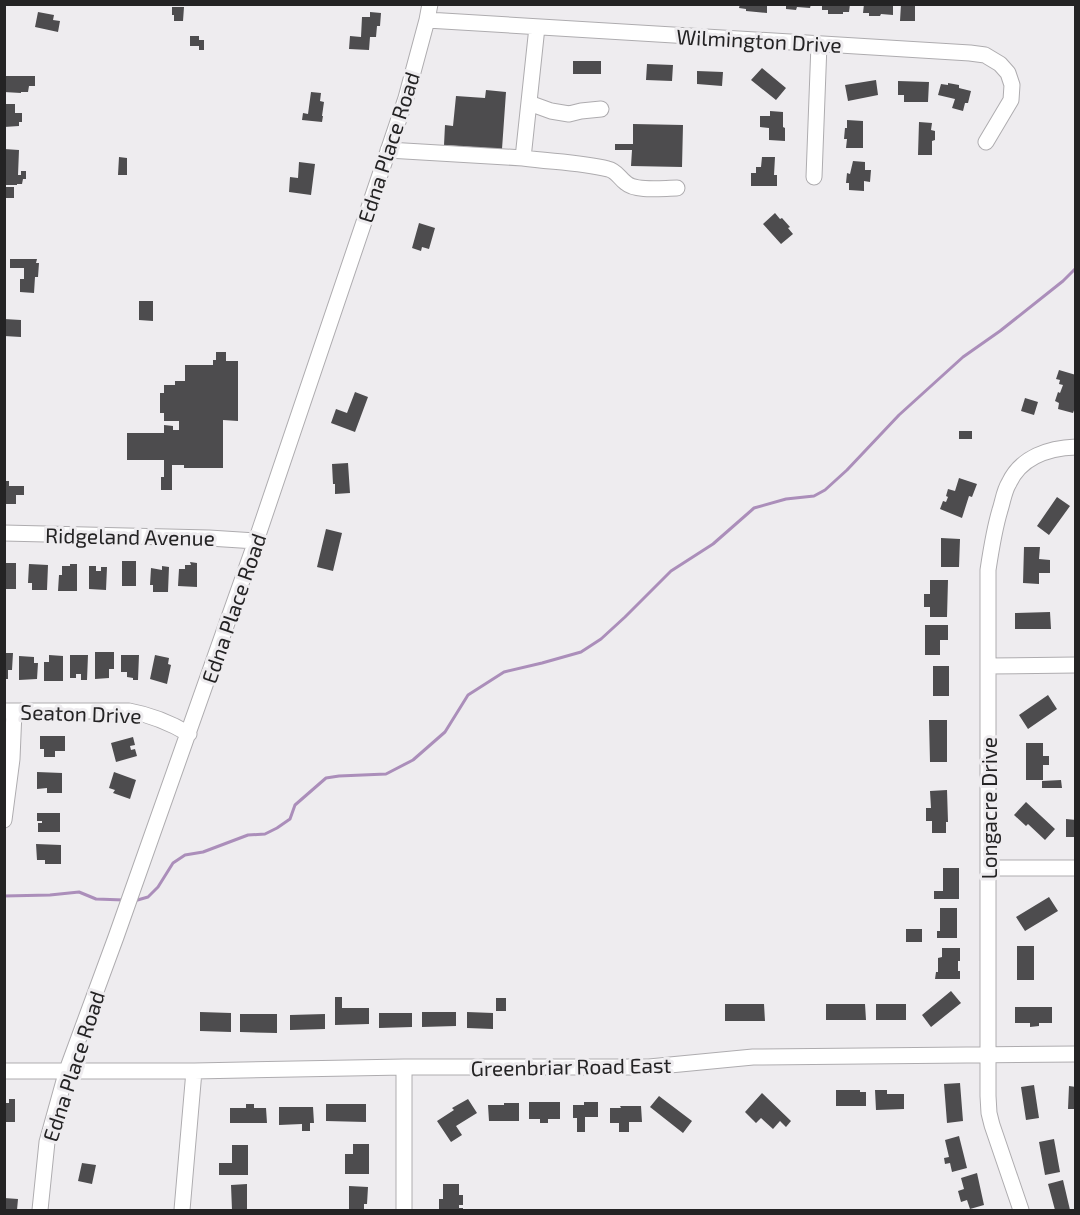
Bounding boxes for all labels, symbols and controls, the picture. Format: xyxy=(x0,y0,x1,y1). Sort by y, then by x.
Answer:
street label: Wilmington Drive xyxy=(676,23,842,57)
street label: Edna Place Road xyxy=(352,69,424,225)
street label: Ridgeland Avenue xyxy=(45,522,215,550)
street label: Edna Place Road xyxy=(196,530,270,686)
street label: Seaton Drive xyxy=(20,698,142,728)
street label: Longacre Drive xyxy=(976,737,1001,879)
street label: Edna Place Road xyxy=(37,988,109,1144)
street label: Greenbriar Road East xyxy=(470,1052,672,1080)

